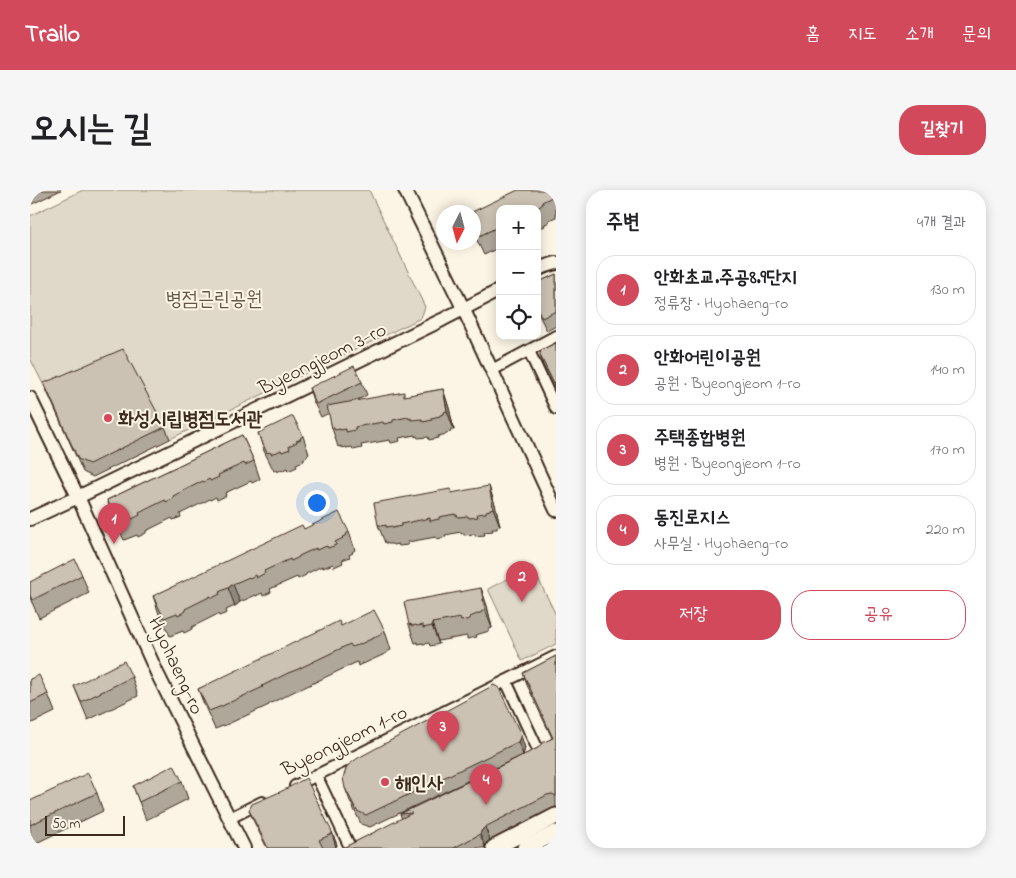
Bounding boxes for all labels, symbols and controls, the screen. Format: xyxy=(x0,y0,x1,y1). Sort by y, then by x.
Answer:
text: Trailo xyxy=(25,18,80,53)
text: 홈 xyxy=(806,22,820,48)
text: 지도 xyxy=(848,22,877,48)
text: 소개 xyxy=(905,22,934,48)
text: 문의 xyxy=(962,22,991,48)
text: 오시는 길 xyxy=(30,105,151,156)
button: 길찾기 xyxy=(899,105,986,155)
north arrow xyxy=(436,205,481,250)
map controls xyxy=(496,205,541,340)
button: + xyxy=(496,205,541,250)
text: 주변 xyxy=(606,208,640,238)
text: 4개 결과 xyxy=(917,211,966,235)
button: − xyxy=(496,250,541,295)
text: 안화초교.주공8.9단지 xyxy=(654,265,797,292)
text: 1 xyxy=(620,278,626,302)
text: 130 m xyxy=(930,278,965,302)
park label: 병점근린공원 xyxy=(166,286,262,315)
text: 정류장 · Hyohaeng-ro xyxy=(654,292,788,316)
button: locate xyxy=(496,295,541,340)
street label: Byeongjeom 3-ro xyxy=(253,317,392,405)
text: 안화어린이공원 xyxy=(654,345,761,372)
text: 2 xyxy=(619,358,627,382)
text: 140 m xyxy=(930,358,965,382)
text: 공원 · Byeongjeom 1-ro xyxy=(654,372,801,396)
place label: 화성시립병점도서관 xyxy=(118,406,263,435)
marker: 화성시립병점도서관 xyxy=(102,412,114,424)
text: 주택종합병원 xyxy=(654,425,746,452)
text: 3 xyxy=(620,438,626,462)
text: 170 m xyxy=(930,438,965,462)
text: 병원 · Byeongjeom 1-ro xyxy=(654,452,801,476)
your location xyxy=(304,490,330,516)
pin: 1 xyxy=(98,503,130,544)
text: 동진로지스 xyxy=(654,505,730,532)
text: 4 xyxy=(620,518,626,542)
text: 220 m xyxy=(926,518,965,542)
text: 사무실 · Hyohaeng-ro xyxy=(654,532,788,556)
pin: 2 xyxy=(506,561,538,602)
button: 저장 xyxy=(606,590,781,640)
button: 공유 xyxy=(791,590,966,640)
street label: Hyohaeng-ro xyxy=(138,612,210,720)
street label: Byeongjeom 1-ro xyxy=(276,699,414,787)
pin: 3 xyxy=(427,711,459,752)
pin: 4 xyxy=(470,764,502,805)
place label: 해인사 xyxy=(395,770,443,799)
marker: 해인사 xyxy=(379,776,391,788)
scale bar xyxy=(45,813,125,836)
text: 50 m xyxy=(52,814,80,835)

